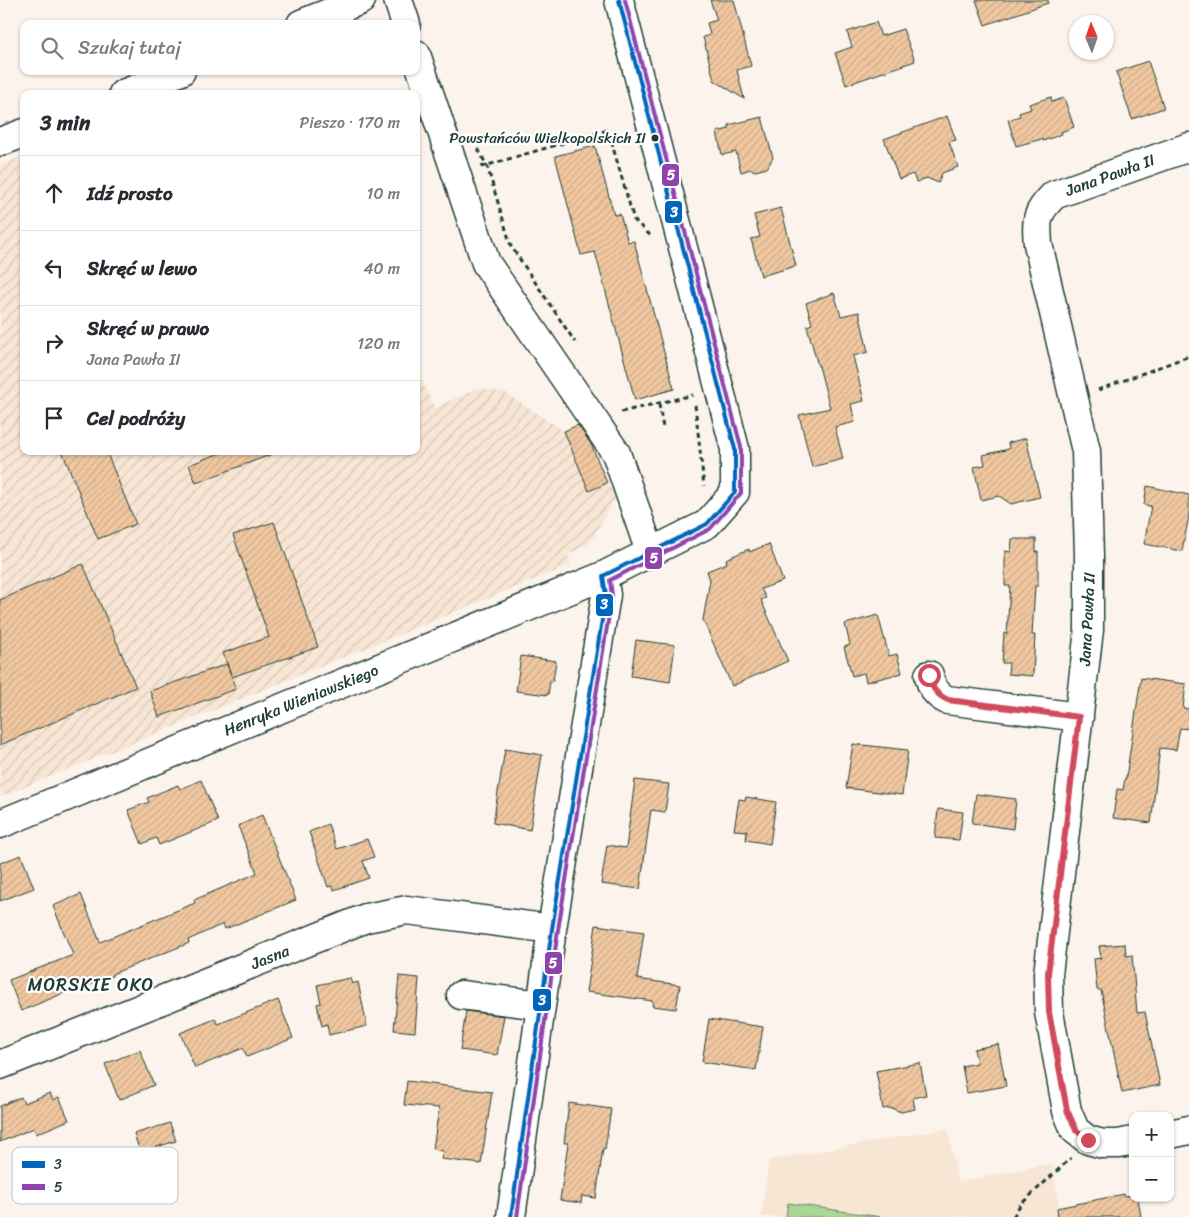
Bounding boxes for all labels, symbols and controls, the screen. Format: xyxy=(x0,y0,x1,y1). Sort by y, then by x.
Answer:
north arrow xyxy=(1069,15,1114,60)
search box xyxy=(20,20,420,75)
text: Szukaj tutaj xyxy=(78,31,181,64)
icon: search xyxy=(38,34,66,62)
text: 3 min xyxy=(40,104,90,142)
text: Pieszo · 170 m xyxy=(300,108,400,137)
place label: Powstańców Wielkopolskich II xyxy=(449,125,646,151)
marker: Powstańców Wielkopolskich II xyxy=(650,133,660,143)
street label: Jana Pawła II xyxy=(1060,145,1159,205)
line badge: 5 xyxy=(661,163,680,187)
text: 5 xyxy=(667,163,676,188)
text: Idź prosto xyxy=(87,177,173,210)
icon: ahead xyxy=(40,179,68,207)
text: 10 m xyxy=(367,179,400,208)
line badge: 3 xyxy=(664,200,683,224)
text: 3 xyxy=(669,200,678,225)
text: Skręć w lewo xyxy=(87,252,197,285)
icon: left xyxy=(40,254,68,282)
text: 40 m xyxy=(363,254,400,283)
text: Skręć w prawo xyxy=(87,312,209,345)
icon: right xyxy=(40,329,68,357)
text: 120 m xyxy=(357,329,400,358)
text: Jana Pawła II xyxy=(87,345,181,374)
text: Cel podróży xyxy=(87,402,185,435)
icon: arrive xyxy=(40,404,68,432)
line badge: 5 xyxy=(644,546,663,570)
text: 5 xyxy=(650,546,659,571)
street label: Jana Pawła II xyxy=(1070,571,1104,667)
text: 3 xyxy=(599,592,608,617)
line badge: 3 xyxy=(595,593,614,617)
street label: Henryka Wieniawskiego xyxy=(219,656,383,744)
route start xyxy=(918,664,941,687)
street label: Jasna xyxy=(245,936,295,978)
line badge: 5 xyxy=(544,951,563,975)
text: 5 xyxy=(549,951,558,976)
district label: MORSKIE OKO xyxy=(28,969,154,1001)
line badge: 3 xyxy=(532,988,552,1012)
text: 3 xyxy=(537,988,546,1013)
map controls xyxy=(1129,1112,1174,1202)
button: + xyxy=(1129,1112,1174,1157)
route end xyxy=(1077,1129,1100,1152)
legend xyxy=(12,1147,178,1204)
text: 3 xyxy=(54,1152,62,1177)
button: − xyxy=(1129,1157,1174,1202)
text: 5 xyxy=(54,1175,63,1200)

